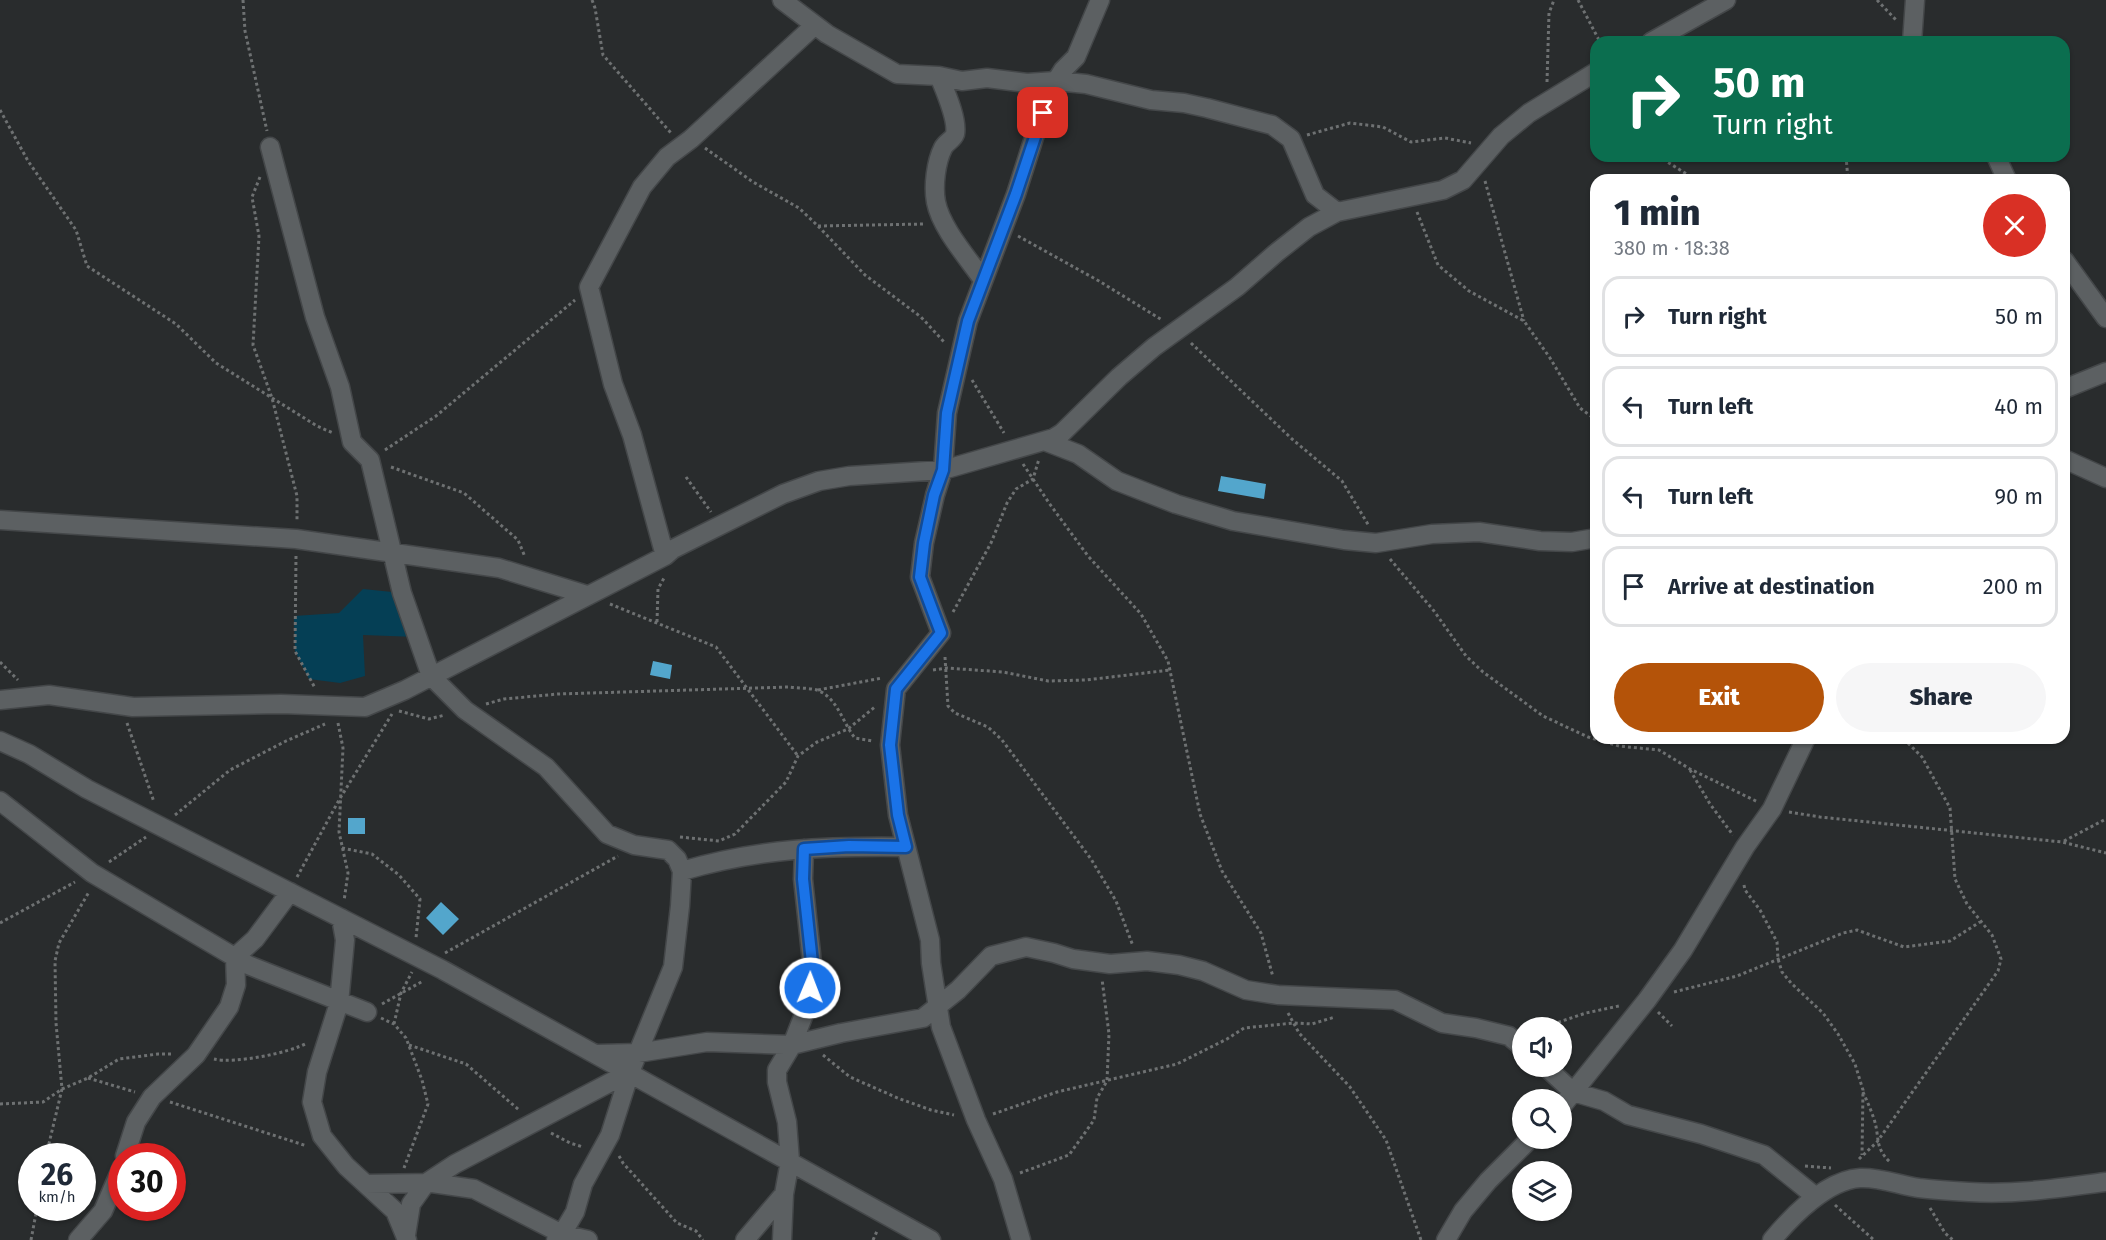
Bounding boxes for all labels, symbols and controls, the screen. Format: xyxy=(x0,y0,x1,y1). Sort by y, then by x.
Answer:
text: 50 m xyxy=(1713,58,1806,108)
icon: right xyxy=(1614,60,1692,138)
pin xyxy=(1017,87,1068,138)
icon: arrive xyxy=(1026,96,1059,129)
text: Turn right xyxy=(1713,109,1833,141)
text: 1 min xyxy=(1614,191,1700,235)
button: close xyxy=(1983,194,2046,257)
text: 380 m · 18:38 xyxy=(1614,236,1730,260)
icon: right xyxy=(1617,300,1650,333)
text: Turn right xyxy=(1668,303,1767,330)
text: 50 m xyxy=(1995,303,2043,330)
icon: left xyxy=(1617,390,1650,423)
text: Turn left xyxy=(1668,393,1753,420)
text: 40 m xyxy=(1994,393,2043,420)
icon: left xyxy=(1617,480,1650,513)
text: Turn left xyxy=(1668,483,1753,510)
text: 90 m xyxy=(1994,483,2043,510)
icon: arrive xyxy=(1617,570,1650,603)
text: Arrive at destination xyxy=(1668,573,1875,600)
text: 200 m xyxy=(1983,573,2043,600)
button: Exit xyxy=(1614,663,1824,732)
button: Share xyxy=(1836,663,2046,732)
position arrow xyxy=(778,956,842,1020)
map controls xyxy=(1512,1017,1572,1221)
button: sound xyxy=(1512,1017,1572,1077)
button: search xyxy=(1512,1089,1572,1149)
speed limit sign: 30 xyxy=(108,1143,186,1221)
text: 26 xyxy=(41,1157,73,1193)
button: layers xyxy=(1512,1161,1572,1221)
text: km/h xyxy=(38,1188,76,1206)

